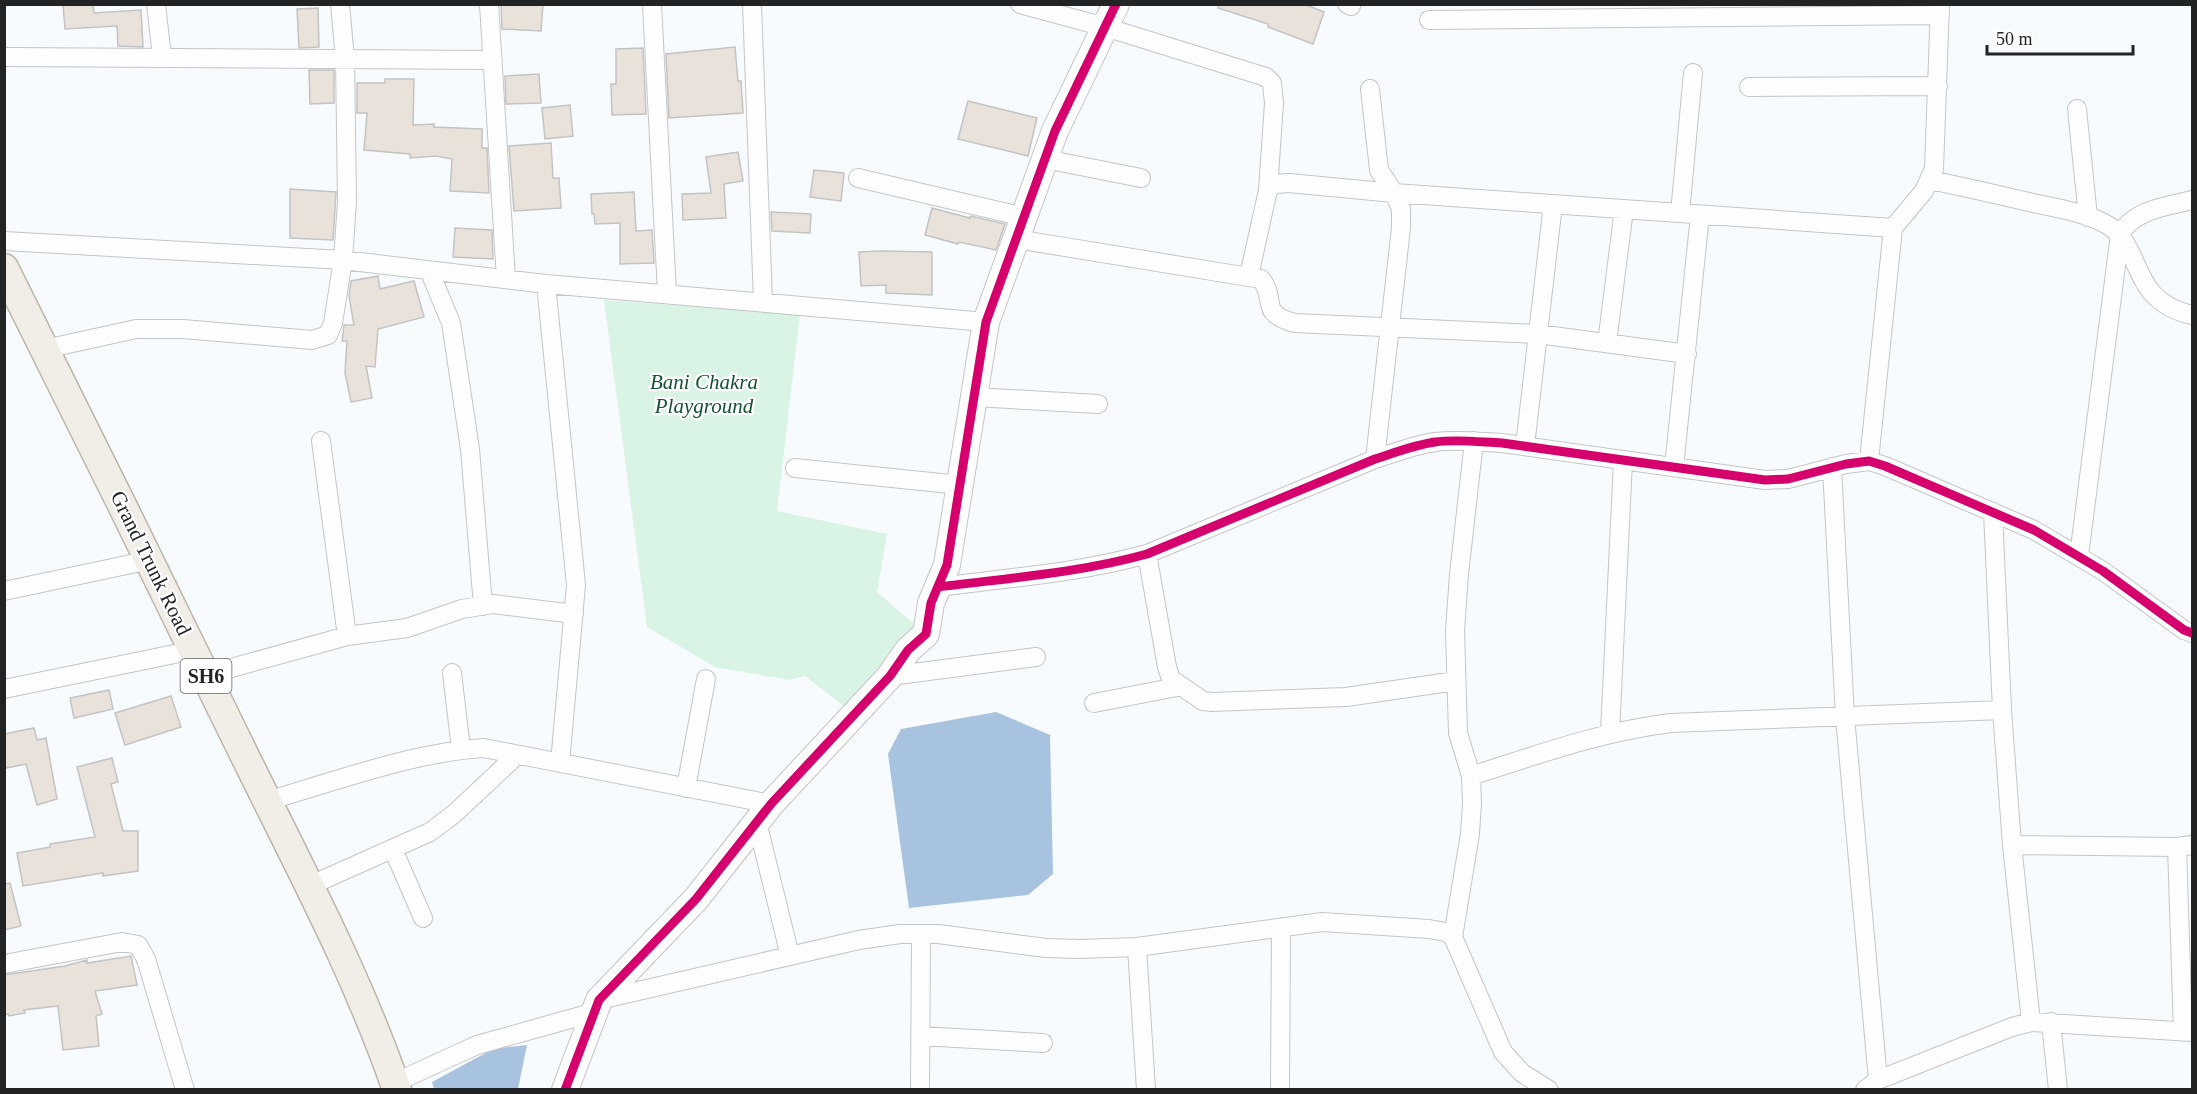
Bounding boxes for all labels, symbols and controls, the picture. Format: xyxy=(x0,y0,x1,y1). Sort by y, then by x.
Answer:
scale bar xyxy=(1987,18,2132,56)
text: 50 m xyxy=(1996,29,2033,49)
park label: Bani Chakra Playground xyxy=(650,370,758,418)
street label: Grand Trunk Road xyxy=(106,487,197,639)
road number: SH6 xyxy=(180,659,232,693)

